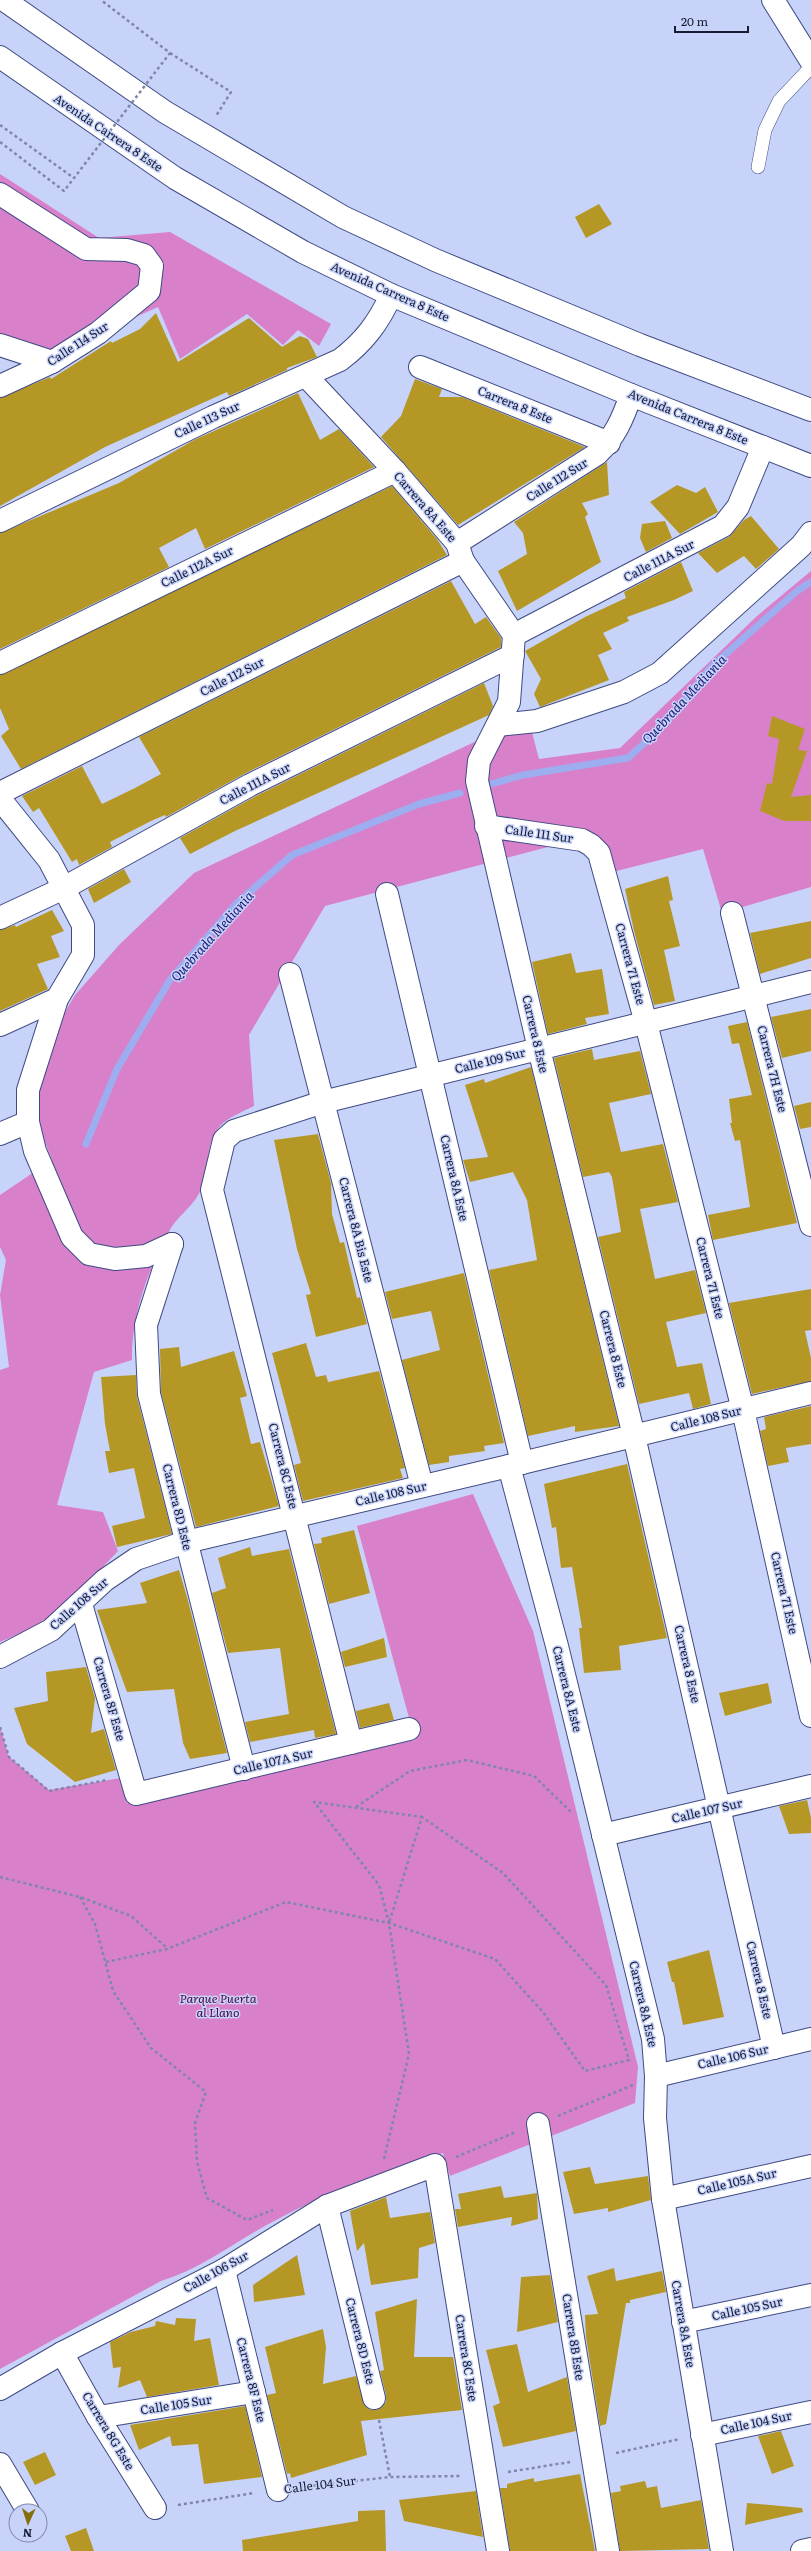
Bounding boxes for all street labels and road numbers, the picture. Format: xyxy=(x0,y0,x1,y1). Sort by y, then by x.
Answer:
street label: Avenida Carrera 8 Este xyxy=(50,89,167,175)
street label: Avenida Carrera 8 Este xyxy=(328,257,453,325)
street label: Calle 114 Sur xyxy=(43,316,112,370)
street label: Carrera 8 Este xyxy=(475,381,556,427)
street label: Avenida Carrera 8 Este xyxy=(626,384,751,448)
street label: Calle 113 Sur xyxy=(171,396,243,442)
street label: Calle 112 Sur xyxy=(522,453,591,505)
street label: Carrera 8A Este xyxy=(390,467,462,546)
street label: Calle 111A Sur xyxy=(620,534,697,586)
street label: Calle 112A Sur xyxy=(157,541,236,591)
street label: Calle 112 Sur xyxy=(196,652,267,700)
street label: Calle 111A Sur xyxy=(216,757,293,809)
street label: Calle 111 Sur xyxy=(504,819,575,847)
street label: Carrera 7I Este xyxy=(611,921,651,1007)
street label: Carrera 8 Este xyxy=(518,993,554,1075)
street label: Carrera 7H Este xyxy=(753,1023,792,1114)
street label: Calle 109 Sur xyxy=(453,1042,527,1077)
street label: Carrera 8A Este xyxy=(436,1133,474,1223)
street label: Carrera 8A Bis Este xyxy=(335,1175,379,1284)
street label: Carrera 7I Este xyxy=(692,1235,730,1321)
street label: Carrera 8 Este xyxy=(596,1308,632,1389)
street label: Calle 108 Sur xyxy=(668,1400,743,1436)
street label: Carrera 8C Este xyxy=(265,1421,303,1511)
street label: Carrera 8D Este xyxy=(159,1462,197,1552)
street label: Calle 108 Sur xyxy=(353,1476,428,1510)
street label: Carrera 7I Este xyxy=(767,1550,803,1636)
street label: Calle 108 Sur xyxy=(45,1572,112,1634)
street label: Carrera 8 Este xyxy=(670,1623,706,1705)
street label: Carrera 8A Este xyxy=(549,1644,587,1734)
street label: Carrera 8F Este xyxy=(89,1654,131,1743)
street label: Calle 107A Sur xyxy=(231,1743,314,1779)
street label: Calle 107 Sur xyxy=(670,1793,744,1827)
street label: Carrera 8 Este xyxy=(742,1939,778,2021)
street label: Carrera 8A Este xyxy=(625,1959,663,2049)
street label: Calle 106 Sur xyxy=(696,2039,770,2073)
street label: Calle 105A Sur xyxy=(695,2163,778,2199)
street label: Calle 106 Sur xyxy=(180,2246,252,2297)
street label: Carrera 8A Este xyxy=(667,2279,701,2369)
street label: Carrera 8B Este xyxy=(558,2292,590,2381)
street label: Calle 105 Sur xyxy=(710,2292,784,2324)
street label: Carrera 8D Este xyxy=(342,2296,380,2386)
street label: Carrera 8C Este xyxy=(451,2313,483,2403)
street label: Carrera 8F Este xyxy=(233,2335,271,2424)
street label: Carrera 8G Este xyxy=(78,2388,139,2473)
street label: Calle 105 Sur xyxy=(139,2389,213,2419)
street label: Calle 104 Sur xyxy=(718,2406,793,2438)
street label: Calle 104 Sur xyxy=(283,2471,357,2497)

